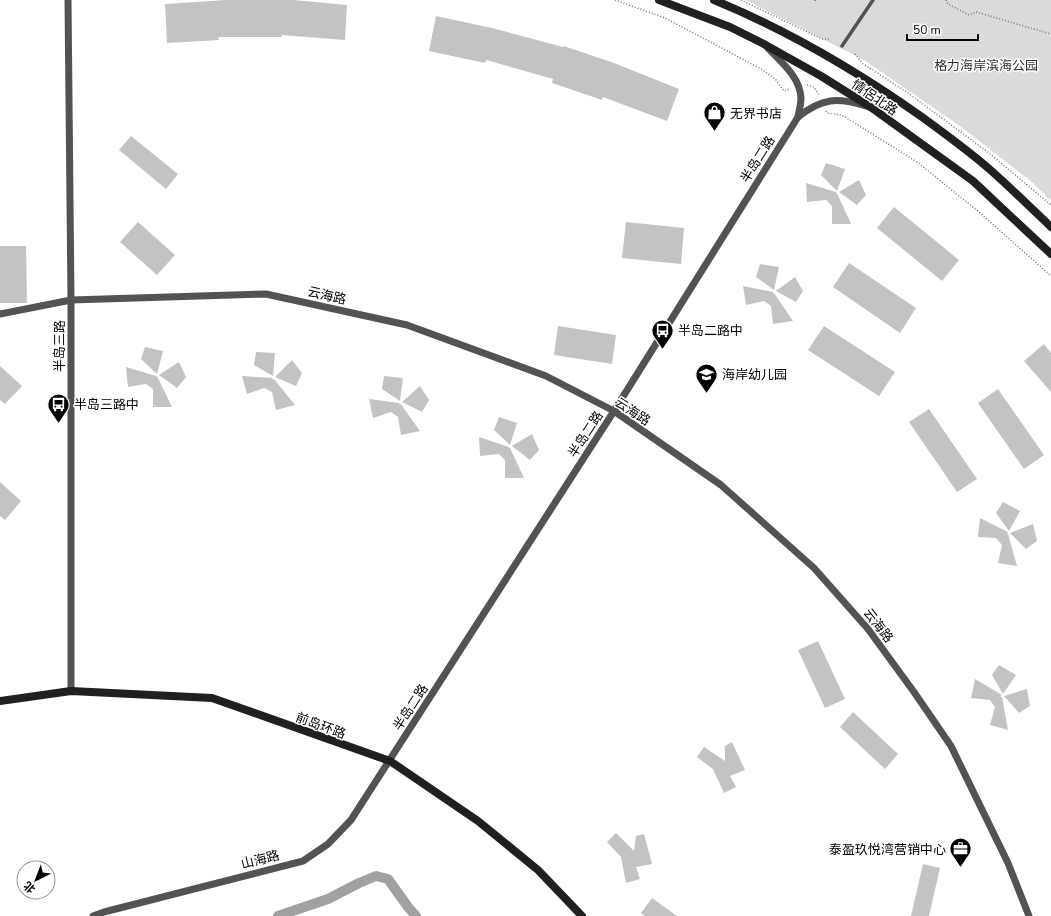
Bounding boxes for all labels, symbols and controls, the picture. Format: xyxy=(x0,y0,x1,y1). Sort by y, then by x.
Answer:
scale bar xyxy=(907,16,978,42)
text: 50 m xyxy=(913,22,941,38)
park label: 格力海岸滨海公园 xyxy=(934,57,1038,75)
street label: 情侶北路 xyxy=(848,76,901,120)
shop icon: 无界书店 xyxy=(701,100,727,133)
place label: 无界书店 xyxy=(730,105,782,123)
street label: 半岛二路 xyxy=(736,133,779,186)
street label: 云海路 xyxy=(306,283,348,309)
bus stop icon: 半岛二路中 xyxy=(650,317,676,350)
street label: 半岛三路 xyxy=(51,320,69,372)
place label: 半岛二路中 xyxy=(678,322,743,340)
school or university icon: 海岸幼儿园 xyxy=(693,361,719,394)
place label: 海岸幼儿园 xyxy=(722,366,787,384)
bus stop icon: 半岛三路中 xyxy=(46,391,72,424)
street label: 云海路 xyxy=(611,394,654,430)
place label: 半岛三路中 xyxy=(74,396,139,414)
street label: 半岛二路 xyxy=(564,408,608,461)
street label: 云海路 xyxy=(859,605,897,647)
street label: 半岛二路 xyxy=(389,681,433,734)
street label: 前岛环路 xyxy=(293,709,348,743)
office icon: 泰盈玖悦湾营销中心 xyxy=(948,836,974,869)
place label: 泰盈玖悦湾营销中心 xyxy=(829,841,946,859)
street label: 山海路 xyxy=(239,847,281,873)
north arrow xyxy=(16,860,56,900)
text: 北 xyxy=(21,878,39,896)

